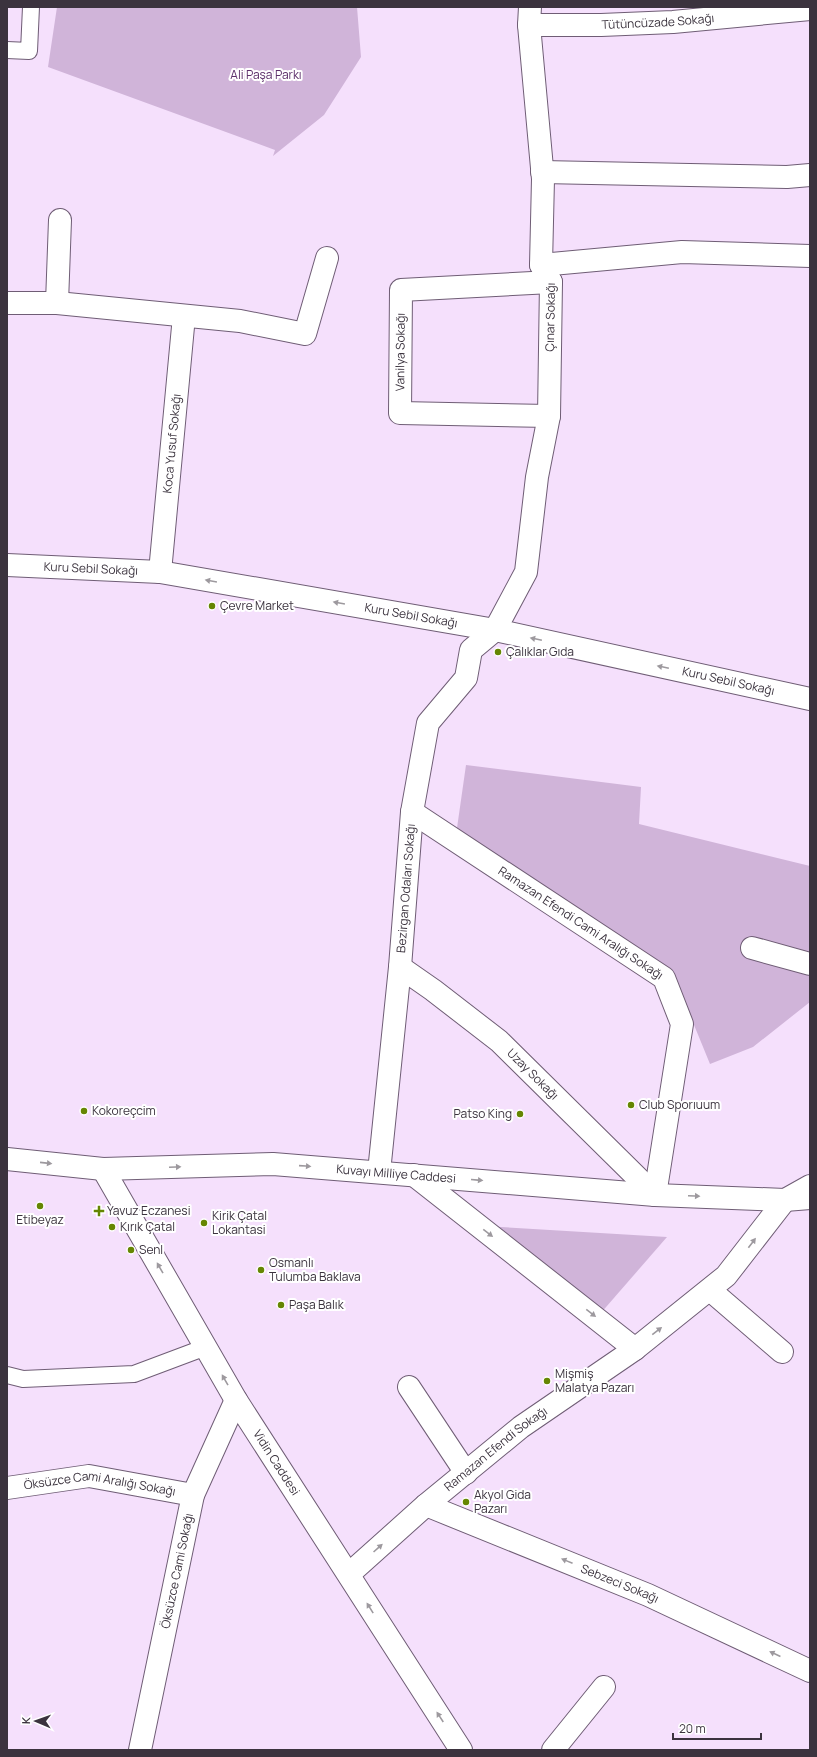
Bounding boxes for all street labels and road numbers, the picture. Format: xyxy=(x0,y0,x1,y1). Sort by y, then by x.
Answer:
street label: Tütüncüzade Sokağı xyxy=(601,9,715,33)
street label: Çınar Sokağı xyxy=(541,282,559,352)
street label: Vanilya Sokağı xyxy=(391,313,409,391)
street label: Koca Yusuf Sokağı xyxy=(158,393,185,494)
street label: Kuru Sebil Sokağı xyxy=(43,558,138,579)
street label: Kuru Sebil Sokağı xyxy=(363,599,459,631)
street label: Kuru Sebil Sokağı xyxy=(681,662,776,699)
street label: Bezirgan Odaları Sokağı xyxy=(392,823,419,954)
street label: Ramazan Efendi Cami Aralığı Sokağı xyxy=(495,862,667,983)
street label: Uzay Sokağı xyxy=(503,1044,563,1103)
street label: Kuvayı Milliye Caddesi xyxy=(336,1160,457,1187)
street label: Ramazan Efendi Sokağı xyxy=(440,1402,551,1495)
street label: Vidin Caddesi xyxy=(249,1426,304,1498)
street label: Öksüzce Cami Aralığı Sokağı xyxy=(23,1467,177,1500)
street label: Öksüzce Cami Sokağı xyxy=(156,1511,197,1630)
street label: Sebzeci Sokağı xyxy=(578,1560,662,1607)

